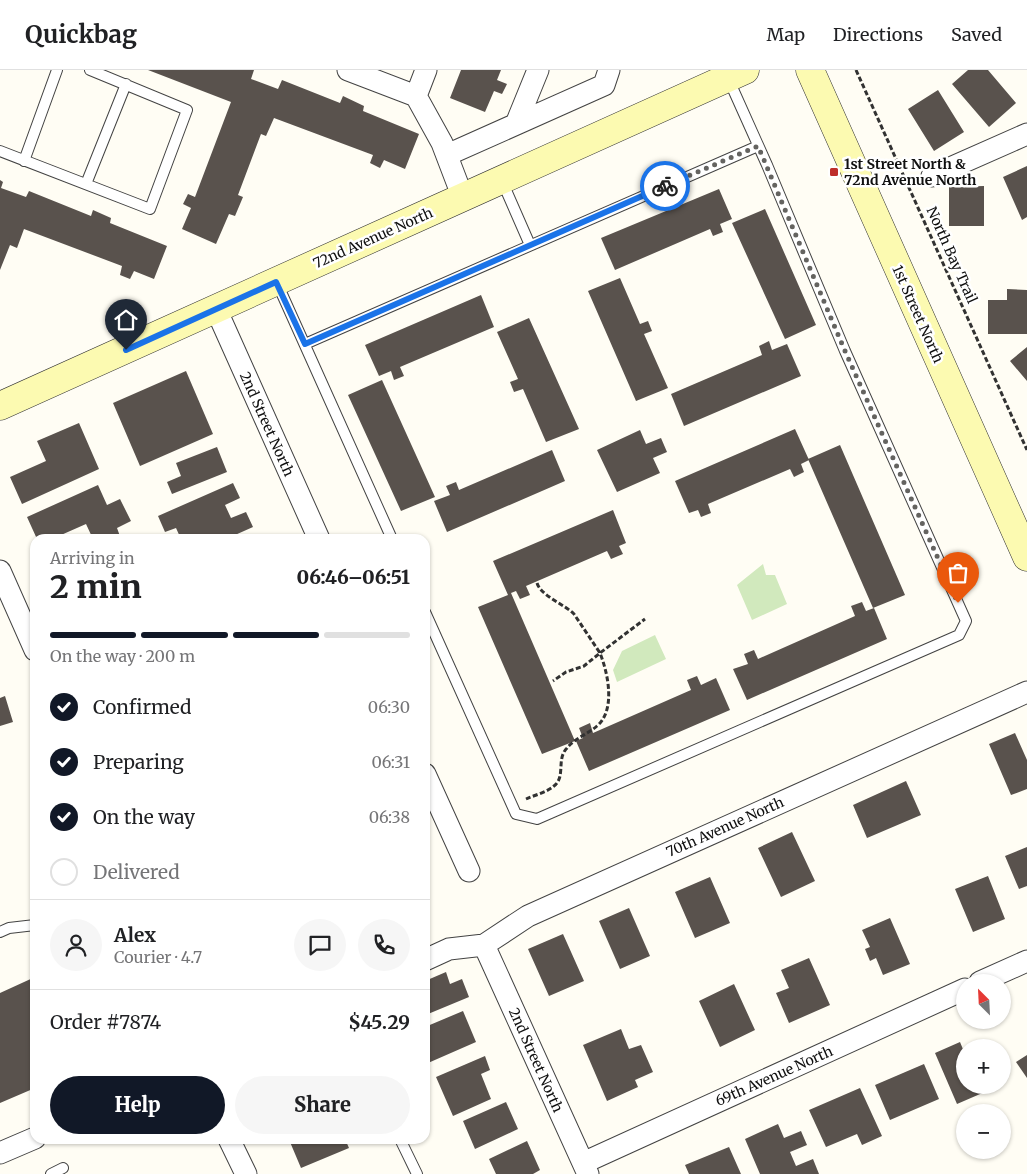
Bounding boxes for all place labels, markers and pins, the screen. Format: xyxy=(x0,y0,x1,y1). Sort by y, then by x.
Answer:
place label: 1st Street North & 72nd Avenue North xyxy=(844,155,977,189)
marker: 1st Street North & 72nd Avenue North xyxy=(828,166,840,178)
pin xyxy=(105,299,147,350)
pin xyxy=(937,552,979,603)

